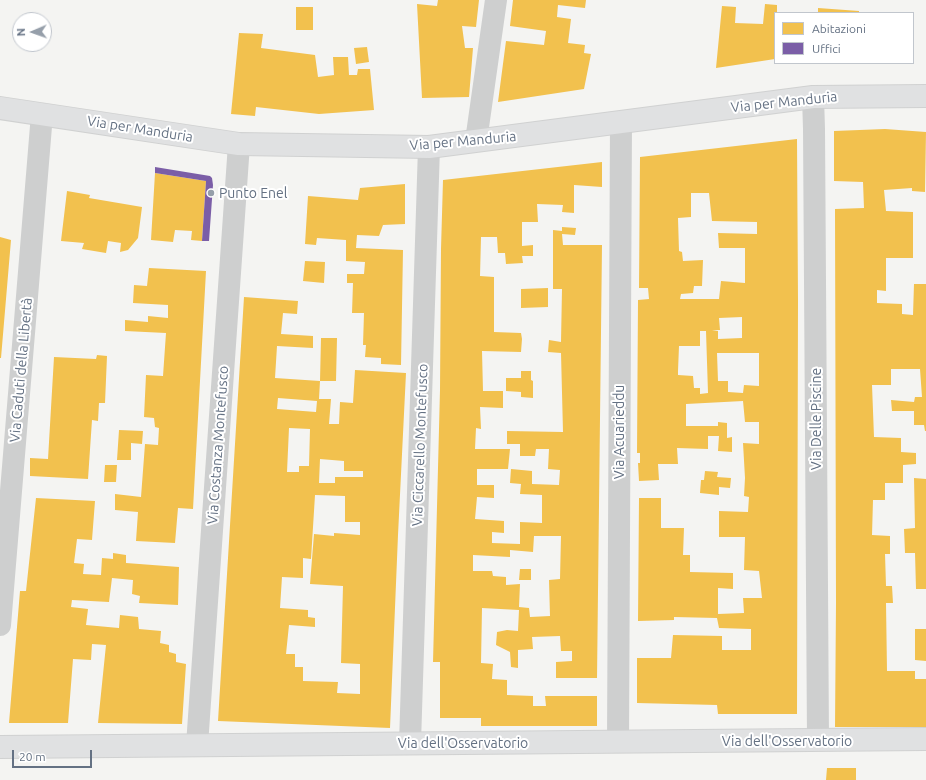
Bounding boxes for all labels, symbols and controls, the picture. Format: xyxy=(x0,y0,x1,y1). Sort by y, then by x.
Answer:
north arrow xyxy=(12,12,52,52)
legend xyxy=(774,12,914,64)
text: Abitazioni xyxy=(812,22,866,35)
text: N xyxy=(15,28,27,37)
text: Uffici xyxy=(812,42,841,55)
street label: Via per Manduria xyxy=(730,88,838,116)
street label: Via per Manduria xyxy=(86,112,194,146)
street label: Via per Manduria xyxy=(409,128,517,154)
place label: Punto Enel xyxy=(219,185,287,201)
marker: Punto Enel xyxy=(206,188,216,198)
street label: Via Caduti della Libertà xyxy=(6,297,36,443)
street label: Via Ciccarello Montefusco xyxy=(409,363,431,527)
street label: Via Costanza Montefusco xyxy=(204,365,232,525)
street label: Via Delle Piscine xyxy=(808,368,824,470)
street label: Via Acuarieddu xyxy=(611,385,627,479)
street label: Via dell'Osservatorio xyxy=(722,733,852,749)
street label: Via dell'Osservatorio xyxy=(398,735,528,751)
scale bar xyxy=(14,742,94,768)
text: 20 m xyxy=(19,750,46,763)

